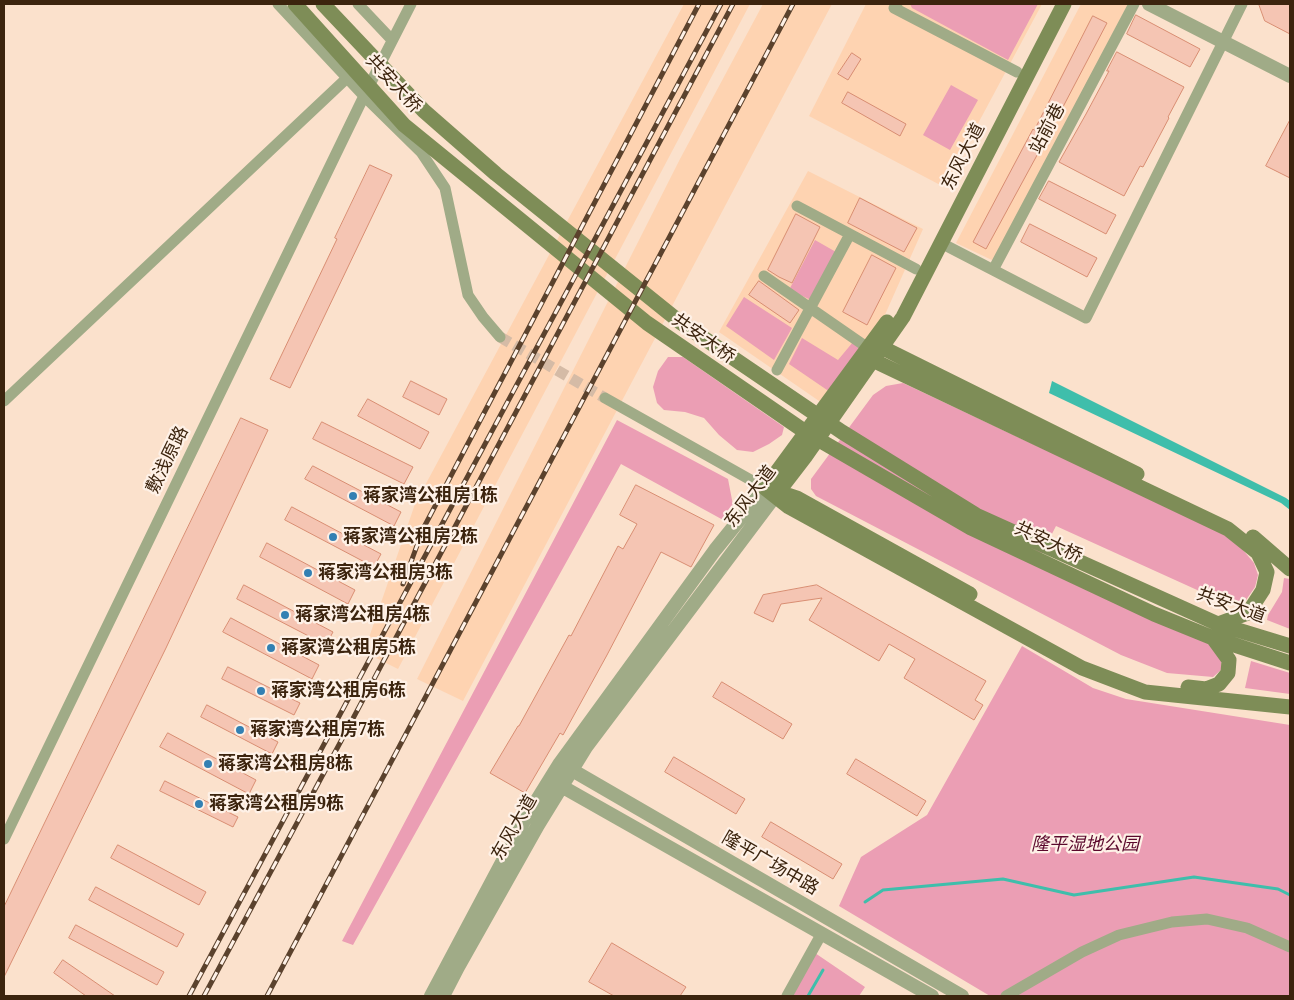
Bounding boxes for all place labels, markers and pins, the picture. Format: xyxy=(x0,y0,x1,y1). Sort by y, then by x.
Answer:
place label: 蒋家湾公租房1栋 xyxy=(363,485,498,507)
marker: 蒋家湾公租房1栋 xyxy=(347,490,359,502)
place label: 蒋家湾公租房2栋 xyxy=(343,526,478,548)
marker: 蒋家湾公租房2栋 xyxy=(327,531,339,543)
place label: 蒋家湾公租房3栋 xyxy=(318,562,453,584)
marker: 蒋家湾公租房3栋 xyxy=(302,567,314,579)
place label: 蒋家湾公租房4栋 xyxy=(295,604,430,626)
marker: 蒋家湾公租房4栋 xyxy=(279,609,291,621)
place label: 蒋家湾公租房5栋 xyxy=(281,637,416,659)
marker: 蒋家湾公租房5栋 xyxy=(265,642,277,654)
place label: 蒋家湾公租房6栋 xyxy=(271,680,406,702)
marker: 蒋家湾公租房6栋 xyxy=(255,685,267,697)
place label: 蒋家湾公租房7栋 xyxy=(250,719,385,741)
marker: 蒋家湾公租房7栋 xyxy=(234,724,246,736)
place label: 蒋家湾公租房8栋 xyxy=(218,753,353,775)
marker: 蒋家湾公租房8栋 xyxy=(202,758,214,770)
place label: 蒋家湾公租房9栋 xyxy=(209,793,344,815)
marker: 蒋家湾公租房9栋 xyxy=(193,798,205,810)

